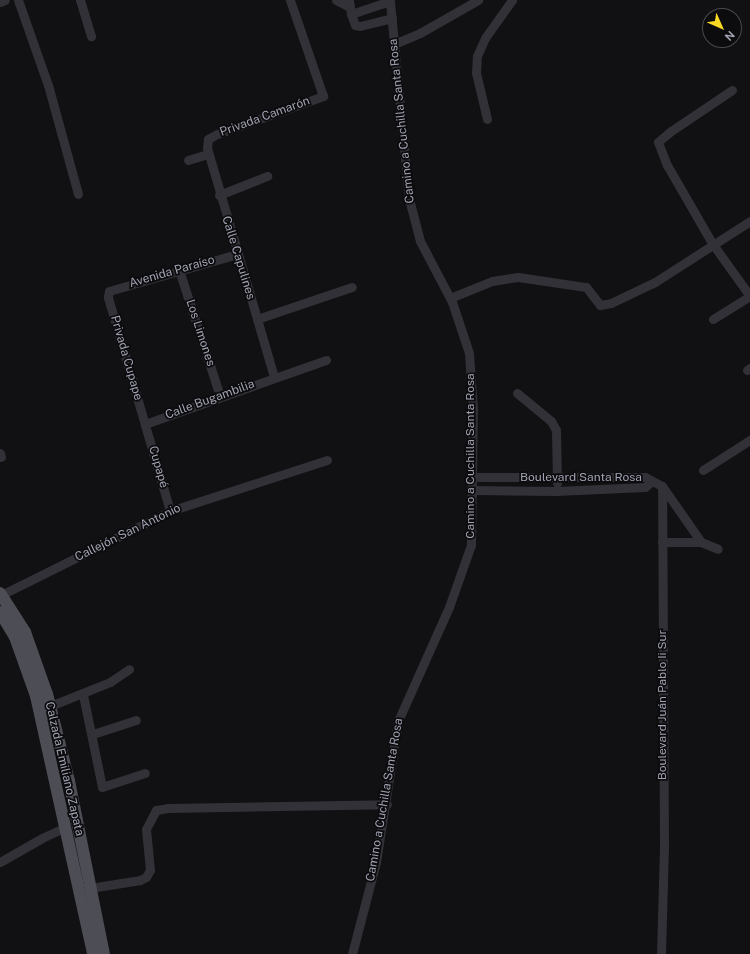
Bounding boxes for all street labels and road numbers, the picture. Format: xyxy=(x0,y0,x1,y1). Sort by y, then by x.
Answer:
street label: Camino a Cuchilla Santa Rosa xyxy=(386,38,418,204)
street label: Privada Camarón xyxy=(218,94,312,140)
street label: Calle Capulines xyxy=(218,214,258,302)
street label: Avenida Paraíso xyxy=(128,253,216,291)
street label: Los Limones xyxy=(182,298,218,368)
street label: Privada Cupape xyxy=(107,314,145,402)
street label: Camino a Cuchilla Santa Rosa xyxy=(464,373,478,539)
street label: Calle Bugambilia xyxy=(163,377,257,423)
street label: Cupapé xyxy=(145,444,171,490)
street label: Boulevard Santa Rosa xyxy=(520,471,642,485)
street label: Callejón San Antonio xyxy=(73,501,183,565)
street label: Boulevard Juán Pablo Ii Sur xyxy=(656,630,670,780)
street label: Calzada Emiliano Zapata xyxy=(42,700,86,838)
street label: Camino a Cuchilla Santa Rosa xyxy=(364,717,406,883)

